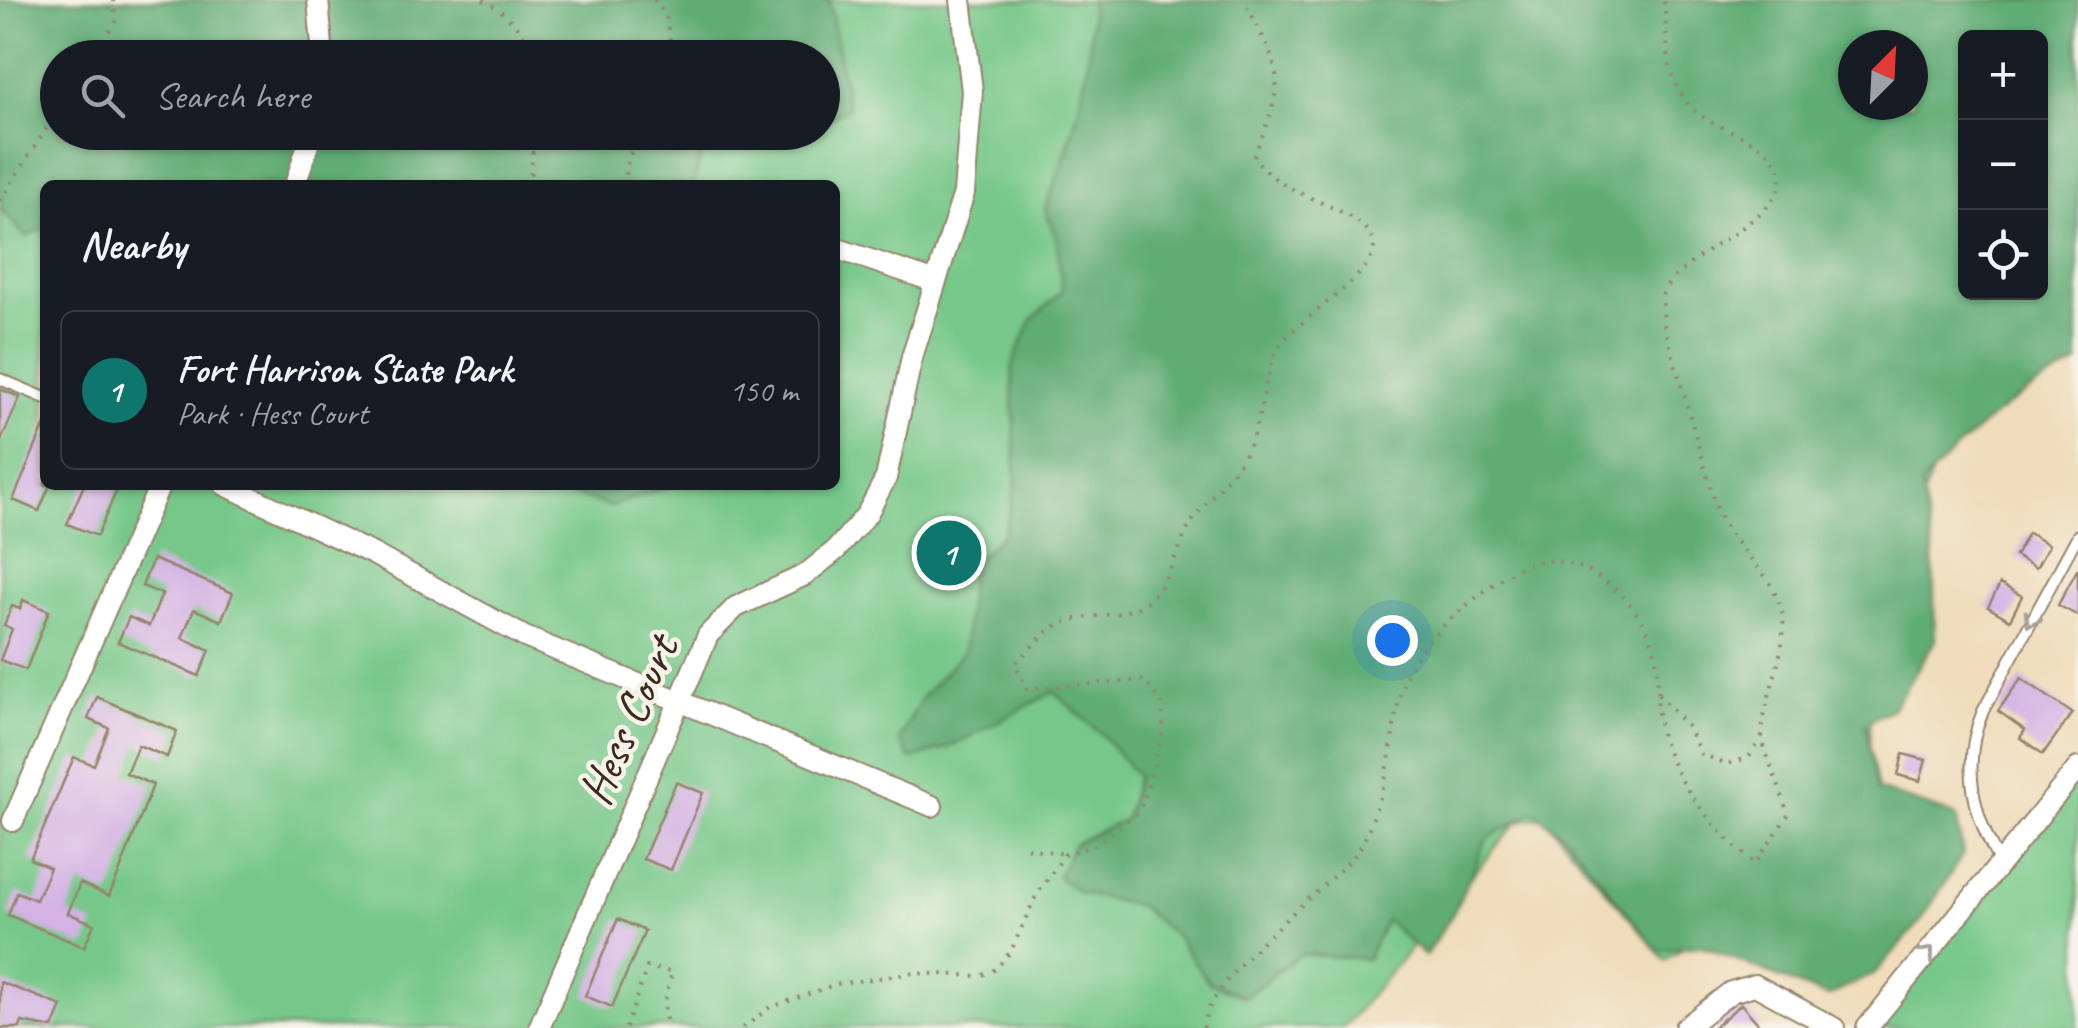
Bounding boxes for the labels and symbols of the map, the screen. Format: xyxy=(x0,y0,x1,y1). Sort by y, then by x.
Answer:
north arrow xyxy=(1838,30,1928,120)
pin: 1 xyxy=(916,516,982,590)
one-way arrow xyxy=(2023,609,2043,627)
your location xyxy=(1367,615,1418,666)
street label: Hess Court xyxy=(564,623,693,814)
one-way arrow xyxy=(1917,946,1935,964)

